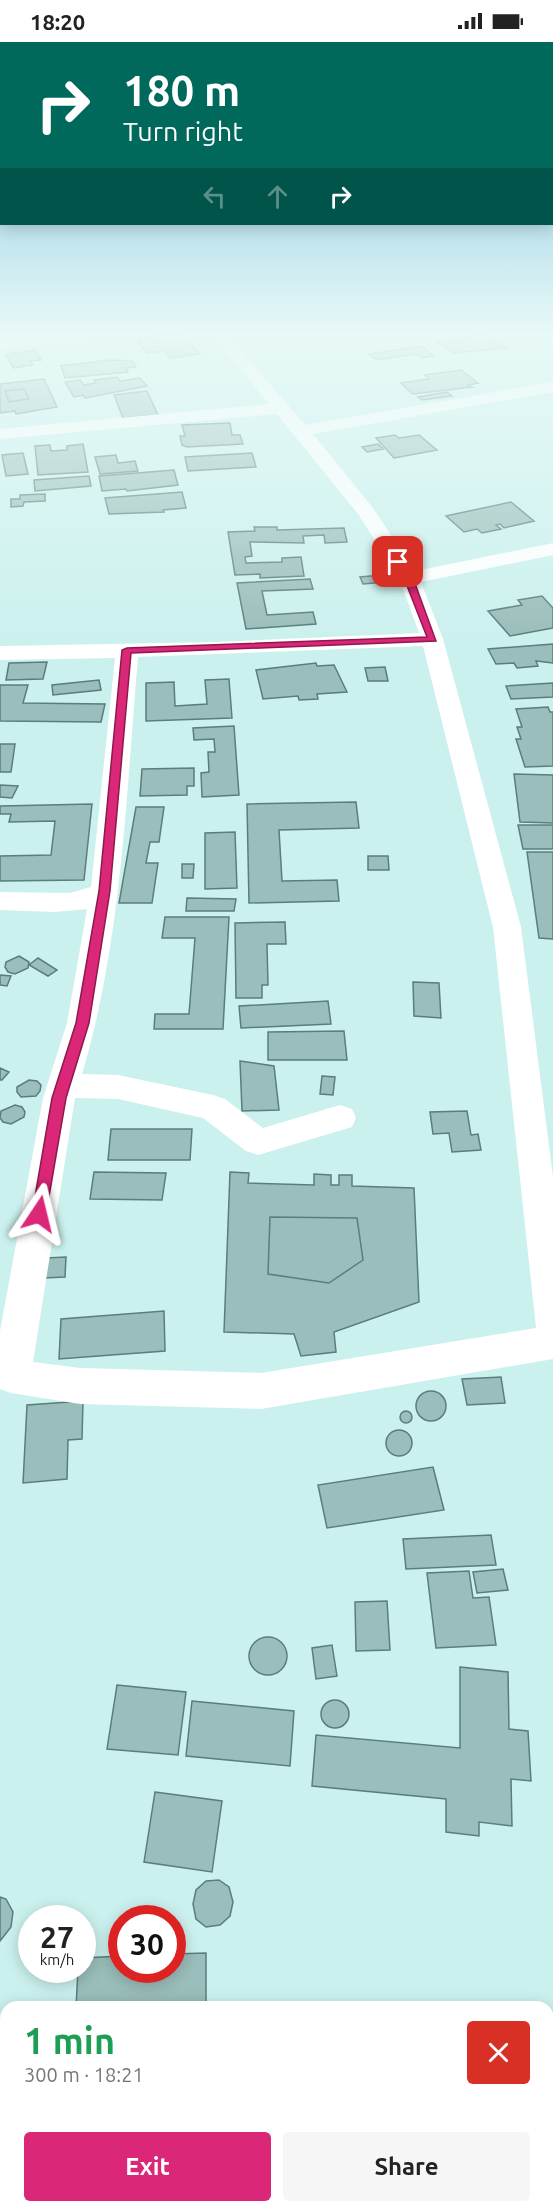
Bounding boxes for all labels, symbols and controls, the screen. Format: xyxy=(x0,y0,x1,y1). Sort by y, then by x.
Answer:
text: 18:20 xyxy=(30,9,85,34)
icon: right xyxy=(24,66,102,144)
text: 180 m xyxy=(123,67,240,114)
text: Turn right xyxy=(123,116,243,146)
icon: left xyxy=(198,180,231,213)
icon: ahead xyxy=(261,180,294,213)
icon: right xyxy=(324,180,357,213)
pin xyxy=(372,536,423,587)
icon: arrive xyxy=(381,545,414,578)
position arrow xyxy=(7,1182,71,1246)
speed limit sign: 30 xyxy=(108,1905,186,1983)
text: 27 xyxy=(40,1920,74,1954)
text: km/h xyxy=(40,1951,74,1968)
text: 1 min xyxy=(24,2020,115,2061)
button: close xyxy=(467,2021,530,2084)
text: 300 m · 18:21 xyxy=(24,2063,144,2086)
button: Exit xyxy=(24,2132,271,2201)
button: Share xyxy=(283,2132,530,2201)

